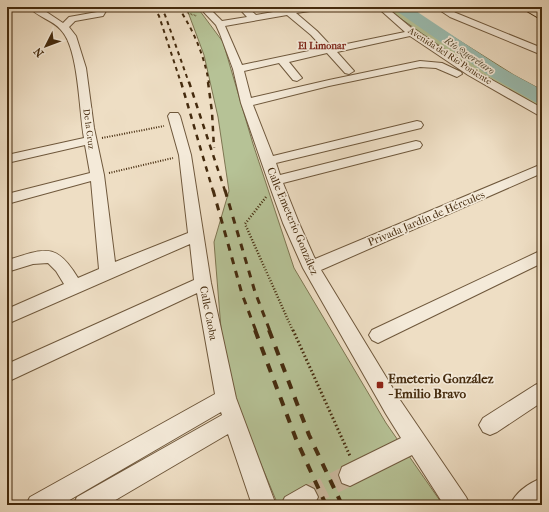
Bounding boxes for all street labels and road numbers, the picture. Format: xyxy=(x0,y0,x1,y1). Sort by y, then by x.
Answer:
street label: Avenida del Río Poniente xyxy=(406,25,494,87)
street label: De la Cruz xyxy=(81,108,97,150)
street label: Calle Emeterio González xyxy=(264,165,321,277)
street label: Privada Jardín de Hércules xyxy=(366,188,487,249)
street label: Calle Caoba xyxy=(197,285,220,342)

